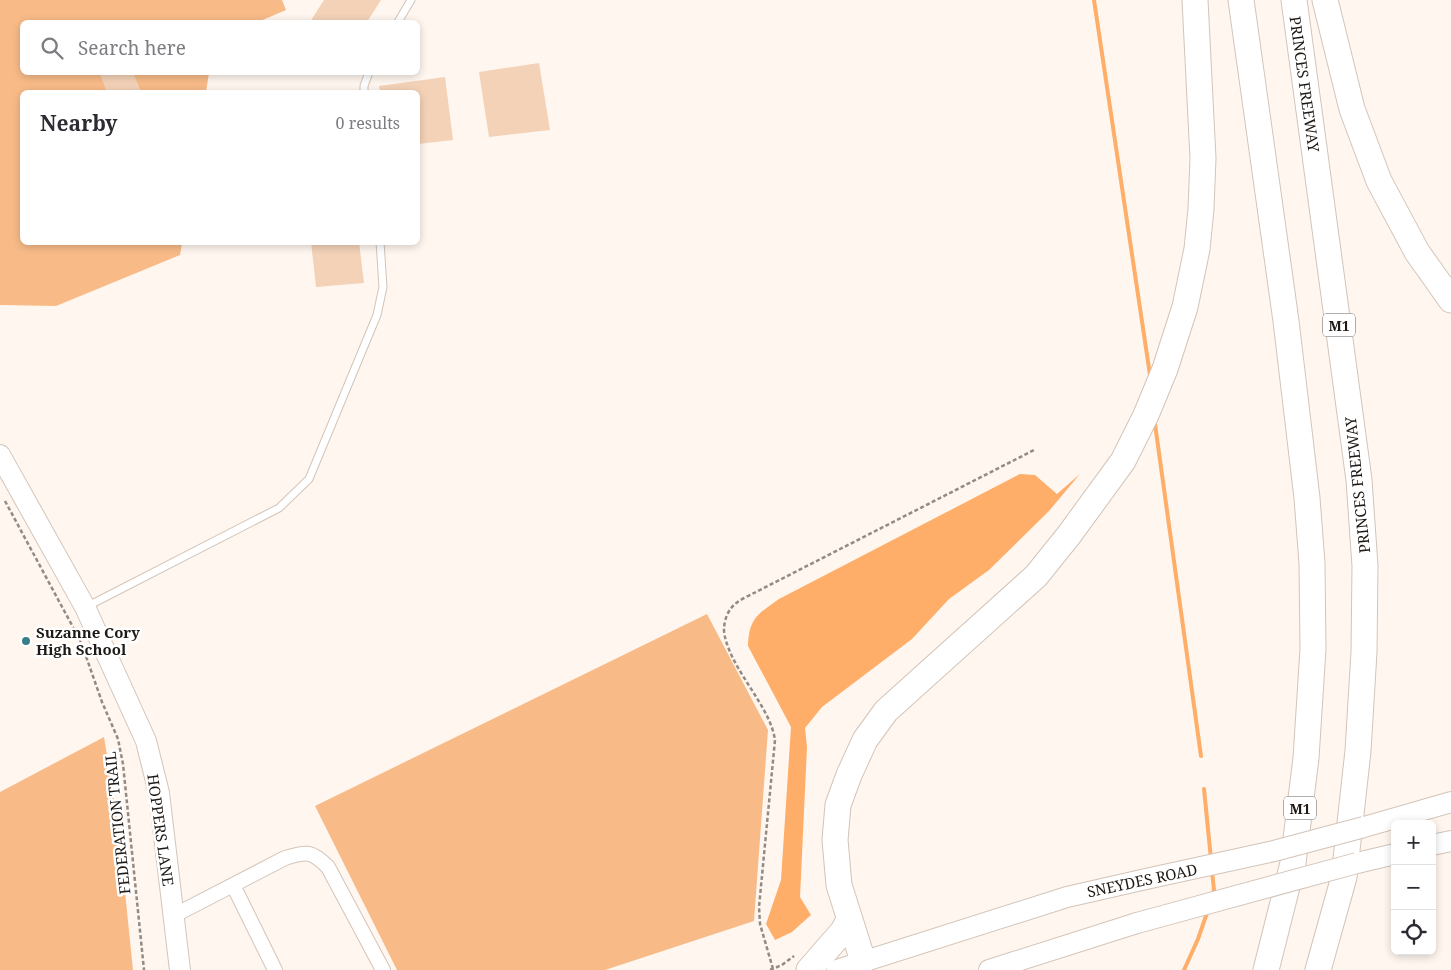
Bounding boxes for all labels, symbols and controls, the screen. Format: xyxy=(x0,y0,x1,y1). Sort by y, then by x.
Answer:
street label: PRINCES FREEWAY xyxy=(1286,15,1325,154)
search box xyxy=(20,20,420,75)
icon: search xyxy=(38,34,66,62)
text: Search here xyxy=(78,35,186,61)
text: Nearby xyxy=(40,109,118,137)
text: 0 results xyxy=(336,112,400,134)
road number: M1 xyxy=(1323,314,1355,336)
street label: PRINCES FREEWAY xyxy=(1340,415,1374,554)
place label: Suzanne Cory High School xyxy=(36,622,140,659)
marker: Suzanne Cory High School xyxy=(20,635,32,647)
street label: FEDERATION TRAIL xyxy=(100,751,134,895)
street label: HOPPERS LANE xyxy=(143,773,179,887)
road number: M1 xyxy=(1284,796,1316,820)
map controls xyxy=(1391,820,1436,955)
button: + xyxy=(1391,820,1436,865)
street label: SNEYDES ROAD xyxy=(1085,859,1199,901)
button: − xyxy=(1391,865,1436,910)
button: locate xyxy=(1391,910,1436,955)

